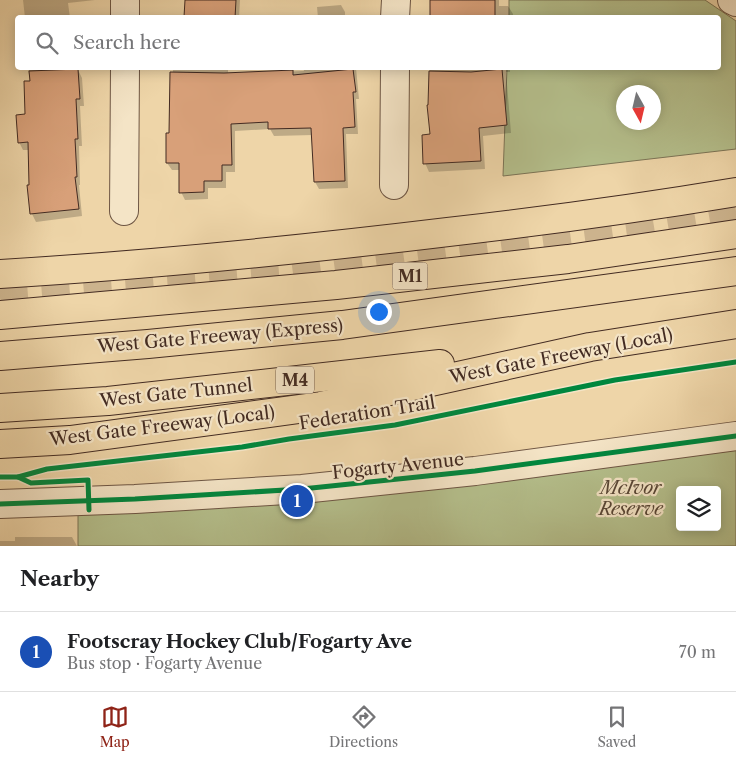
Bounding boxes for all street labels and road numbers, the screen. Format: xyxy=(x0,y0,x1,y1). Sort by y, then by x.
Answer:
road number: M1 xyxy=(392,262,428,290)
street label: West Gate Freeway (Express) xyxy=(95,314,344,358)
street label: West Gate Freeway (Local) xyxy=(447,324,675,389)
road number: M4 xyxy=(276,366,314,394)
street label: West Gate Tunnel xyxy=(97,374,254,412)
street label: Federation Trail xyxy=(297,391,437,435)
street label: West Gate Freeway (Local) xyxy=(47,401,276,451)
street label: Fogarty Avenue xyxy=(331,448,465,484)

